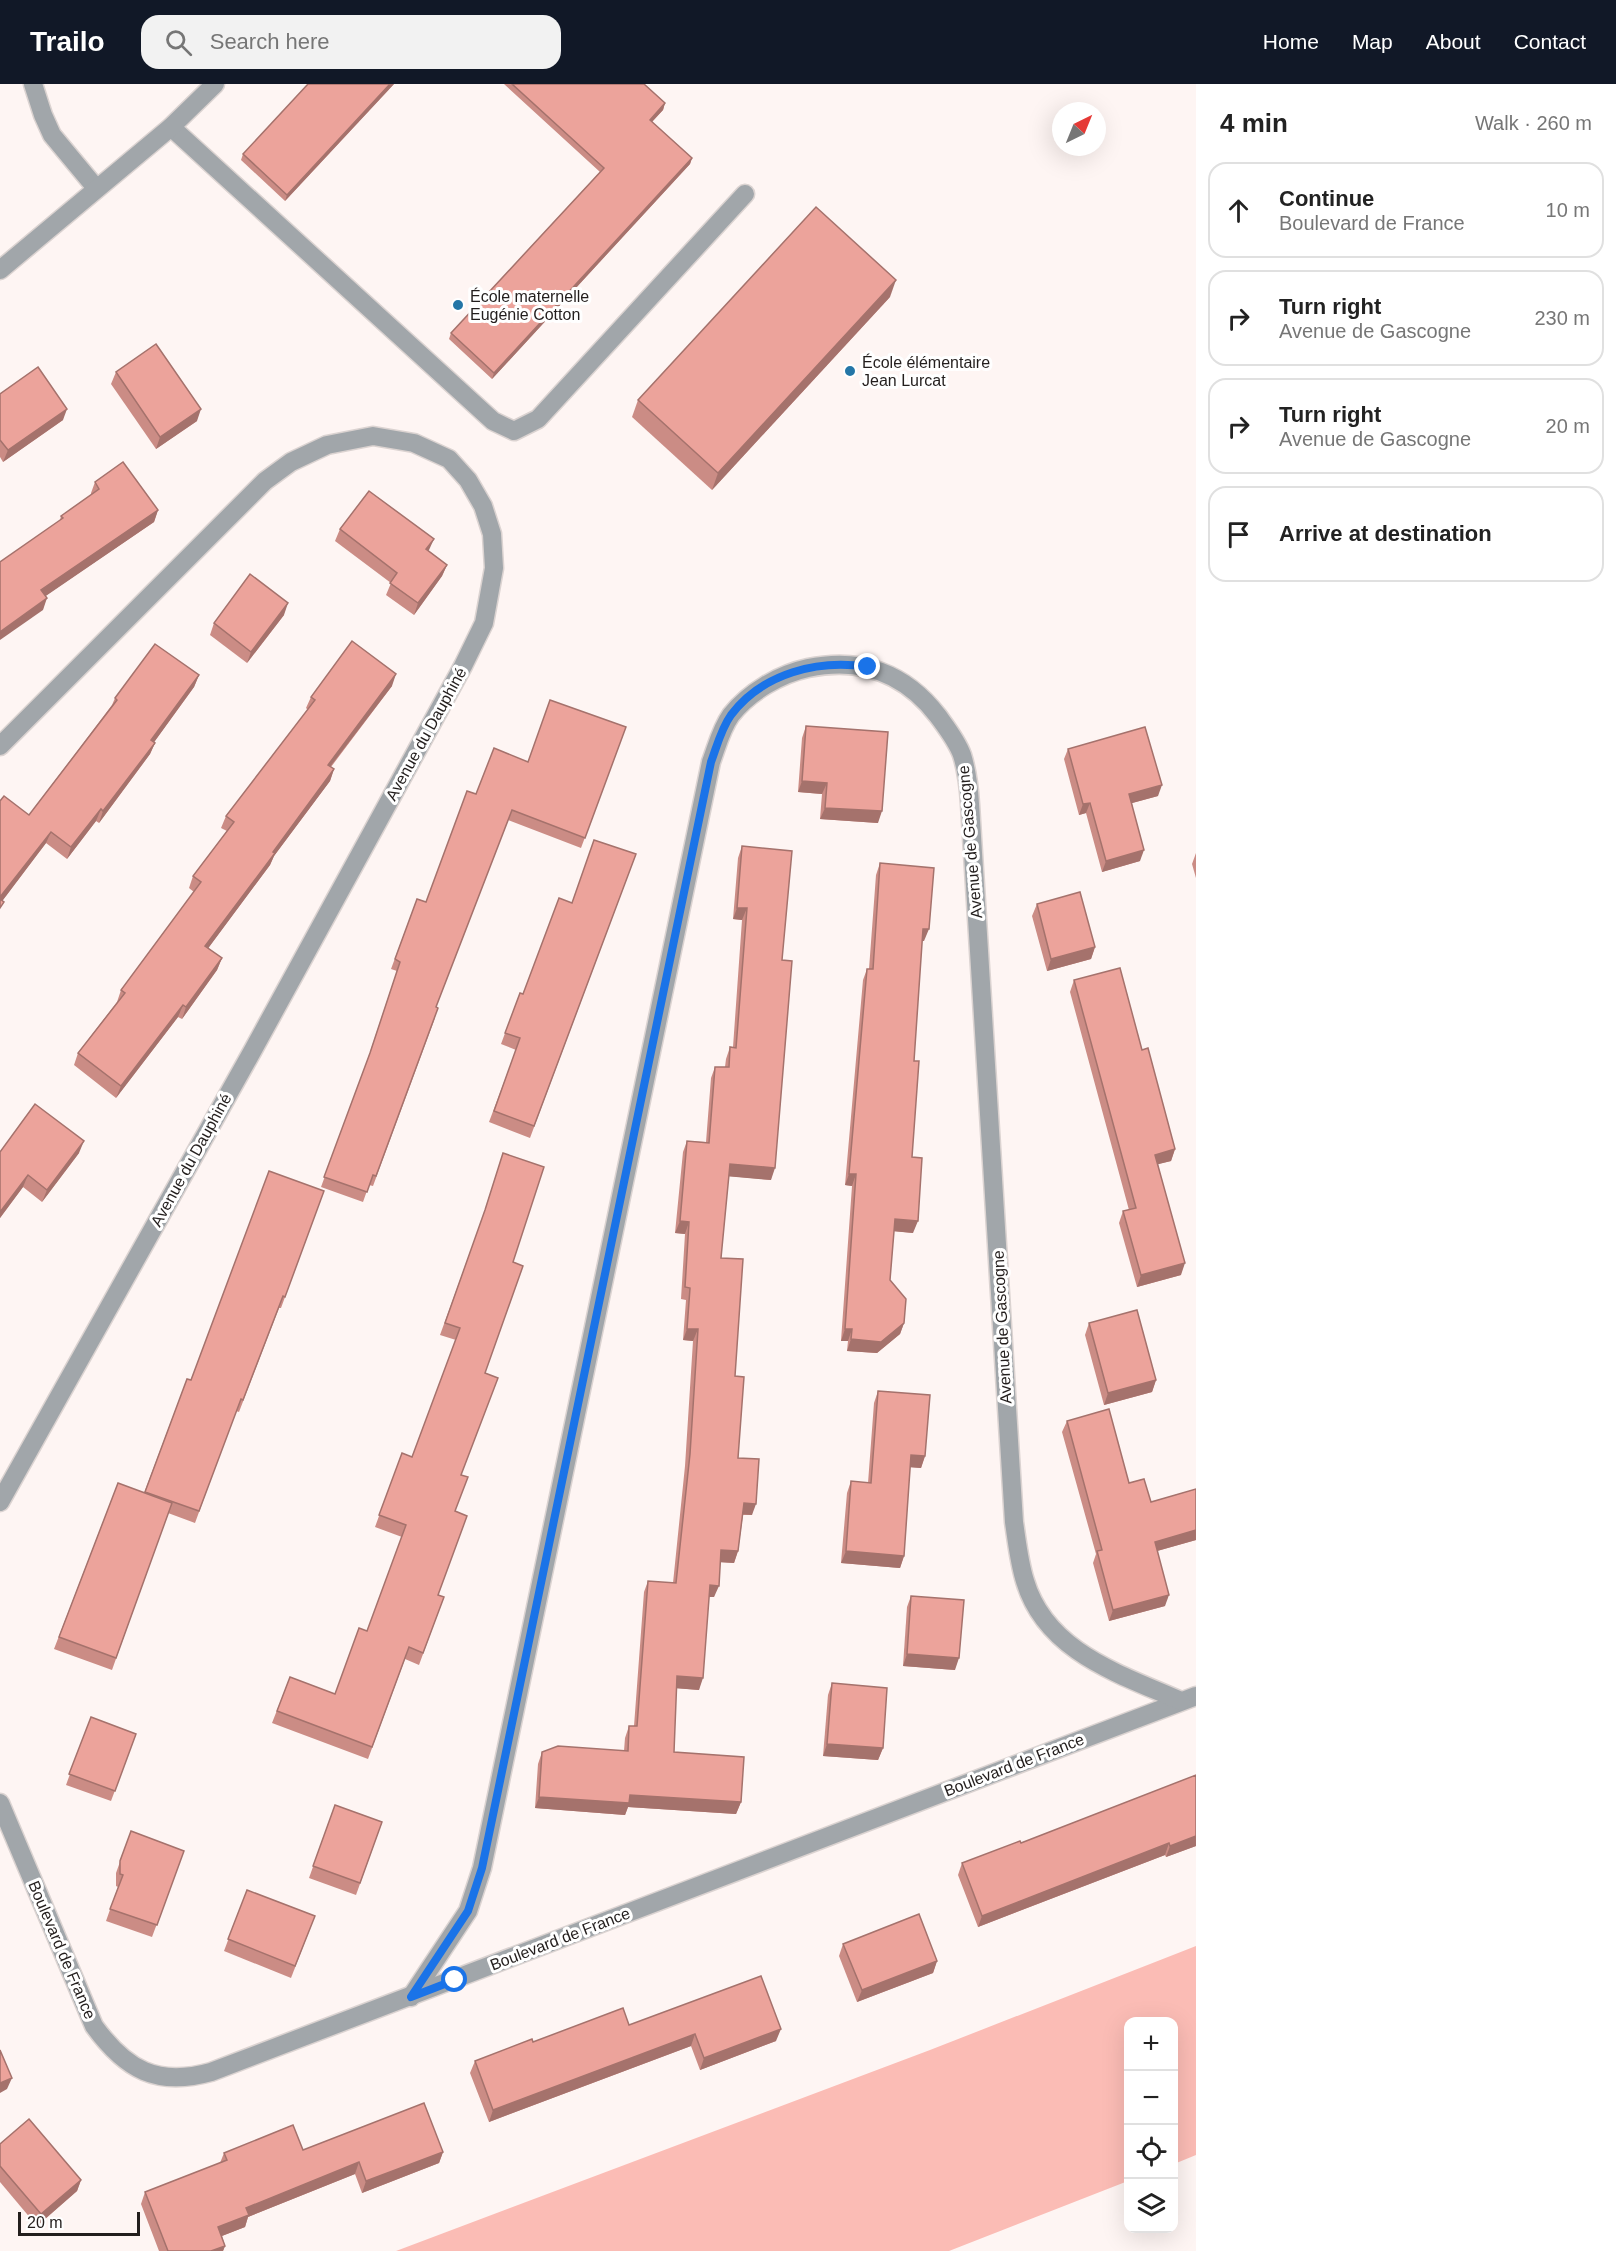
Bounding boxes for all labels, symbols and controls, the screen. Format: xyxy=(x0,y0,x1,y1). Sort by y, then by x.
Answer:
search box xyxy=(141,15,561,69)
text: Trailo xyxy=(30,26,105,57)
icon: search xyxy=(162,26,195,59)
text: Search here xyxy=(210,29,330,54)
text: Home xyxy=(1263,30,1319,53)
text: Map xyxy=(1352,30,1393,53)
text: About xyxy=(1426,30,1481,53)
text: Contact xyxy=(1514,30,1586,53)
north arrow xyxy=(1052,102,1106,156)
text: 4 min xyxy=(1220,108,1288,138)
text: Walk · 260 m xyxy=(1475,112,1592,134)
text: Continue xyxy=(1279,186,1374,211)
icon: ahead xyxy=(1222,194,1255,227)
text: 10 m xyxy=(1546,199,1590,221)
text: Boulevard de France xyxy=(1279,212,1465,234)
place label: École maternelle Eugénie Cotton xyxy=(470,287,589,323)
text: Turn right xyxy=(1279,294,1381,319)
marker: École maternelle Eugénie Cotton xyxy=(451,298,465,312)
icon: right xyxy=(1222,302,1255,335)
text: 230 m xyxy=(1534,307,1590,329)
text: Avenue de Gascogne xyxy=(1279,320,1471,342)
place label: École élémentaire Jean Lurcat xyxy=(862,353,990,389)
marker: École élémentaire Jean Lurcat xyxy=(843,364,857,378)
text: Turn right xyxy=(1279,402,1381,427)
icon: right xyxy=(1222,410,1255,443)
text: 20 m xyxy=(1546,415,1590,437)
text: Avenue de Gascogne xyxy=(1279,428,1471,450)
icon: arrive xyxy=(1222,518,1255,551)
text: Arrive at destination xyxy=(1279,521,1492,546)
route end xyxy=(854,653,880,679)
street label: Avenue du Dauphiné xyxy=(382,665,470,803)
street label: Avenue de Gascogne xyxy=(955,765,985,919)
street label: Avenue du Dauphiné xyxy=(147,1091,235,1229)
street label: Avenue de Gascogne xyxy=(989,1250,1015,1404)
street label: Boulevard de France xyxy=(942,1730,1086,1800)
street label: Boulevard de France xyxy=(25,1878,99,2022)
street label: Boulevard de France xyxy=(488,1904,632,1974)
route start xyxy=(441,1966,467,1992)
map controls xyxy=(1124,2017,1178,2233)
button: + xyxy=(1124,2017,1178,2071)
button: − xyxy=(1124,2071,1178,2125)
button: locate xyxy=(1124,2125,1178,2179)
button: layers xyxy=(1124,2179,1178,2233)
scale bar xyxy=(18,2209,140,2236)
text: 20 m xyxy=(27,2214,63,2231)

